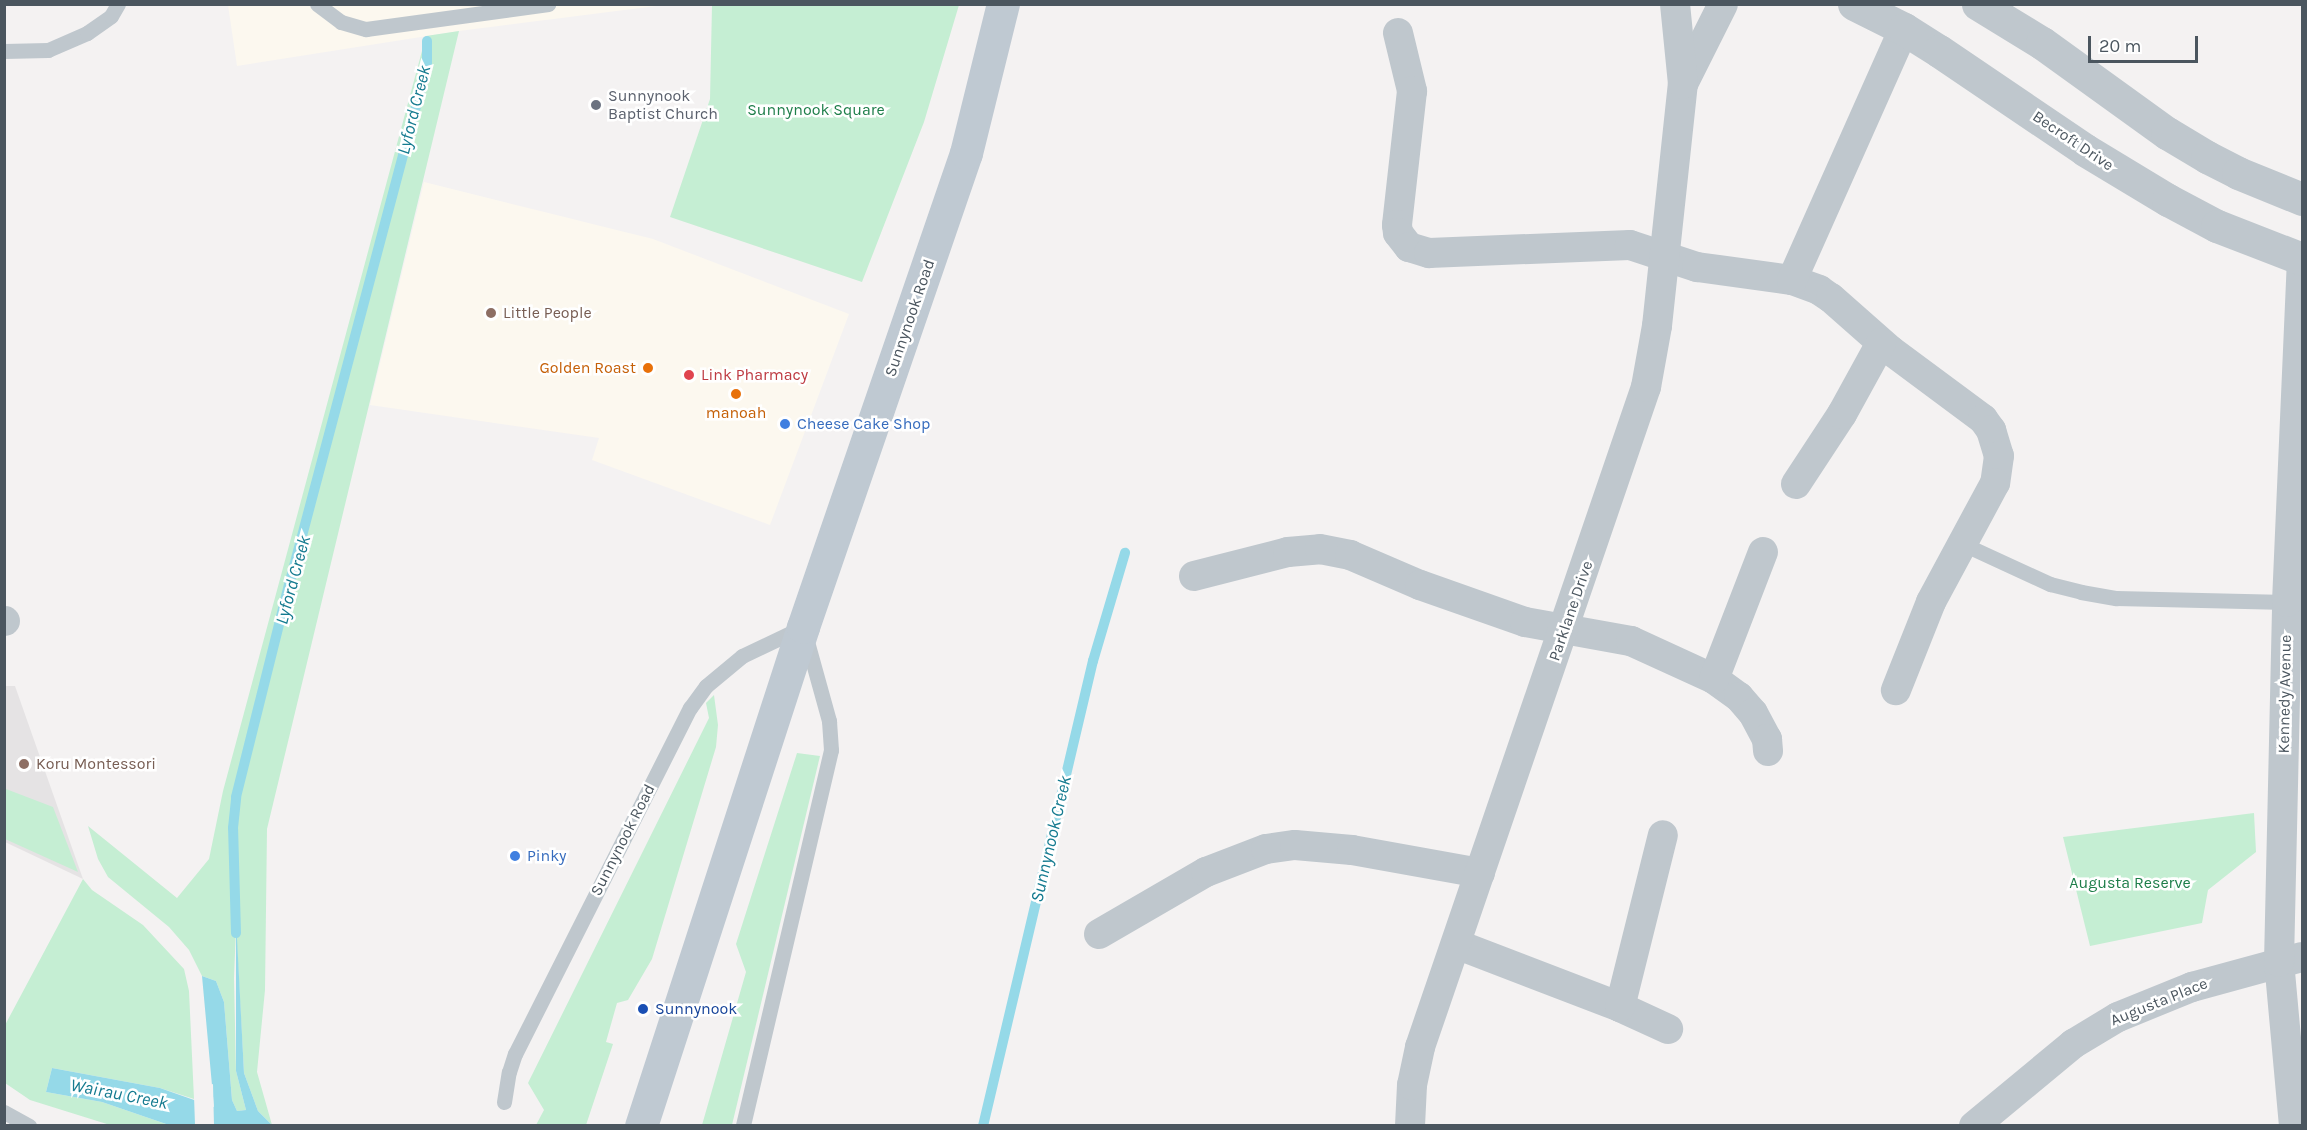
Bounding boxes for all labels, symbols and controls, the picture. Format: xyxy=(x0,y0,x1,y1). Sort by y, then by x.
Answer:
scale bar xyxy=(2091,24,2200,62)
text: 20 m xyxy=(2099,35,2141,57)
water label: Lyford Creek xyxy=(393,63,435,157)
place label: Sunnynook Baptist Church xyxy=(608,86,718,124)
marker: Sunnynook Baptist Church xyxy=(589,98,603,112)
park label: Sunnynook Square xyxy=(747,100,885,120)
street label: Becroft Drive xyxy=(2029,107,2117,175)
street label: Sunnynook Road xyxy=(881,257,939,379)
place label: Little People xyxy=(503,303,592,323)
marker: Little People xyxy=(484,306,498,320)
place label: Golden Roast xyxy=(540,358,636,378)
marker: Golden Roast xyxy=(641,361,655,375)
place label: Link Pharmacy xyxy=(701,365,808,385)
marker: Link Pharmacy xyxy=(682,368,696,382)
marker: manoah xyxy=(729,387,743,401)
place label: manoah xyxy=(706,403,766,423)
place label: Cheese Cake Shop xyxy=(797,414,930,434)
marker: Cheese Cake Shop xyxy=(778,417,792,431)
water label: Lyford Creek xyxy=(271,533,315,627)
street label: Parklane Drive xyxy=(1545,558,1597,664)
street label: Kennedy Avenue xyxy=(2274,634,2296,754)
place label: Koru Montessori xyxy=(36,754,156,774)
marker: Koru Montessori xyxy=(17,757,31,771)
water label: Sunnynook Creek xyxy=(1026,774,1076,904)
street label: Sunnynook Road xyxy=(587,781,659,899)
place label: Pinky xyxy=(527,846,566,866)
marker: Pinky xyxy=(508,849,522,863)
park label: Augusta Reserve xyxy=(2069,873,2191,893)
street label: Augusta Place xyxy=(2108,974,2210,1030)
place label: Sunnynook xyxy=(655,999,737,1019)
marker: Sunnynook xyxy=(636,1002,650,1016)
water label: Wairau Creek xyxy=(68,1074,170,1114)

